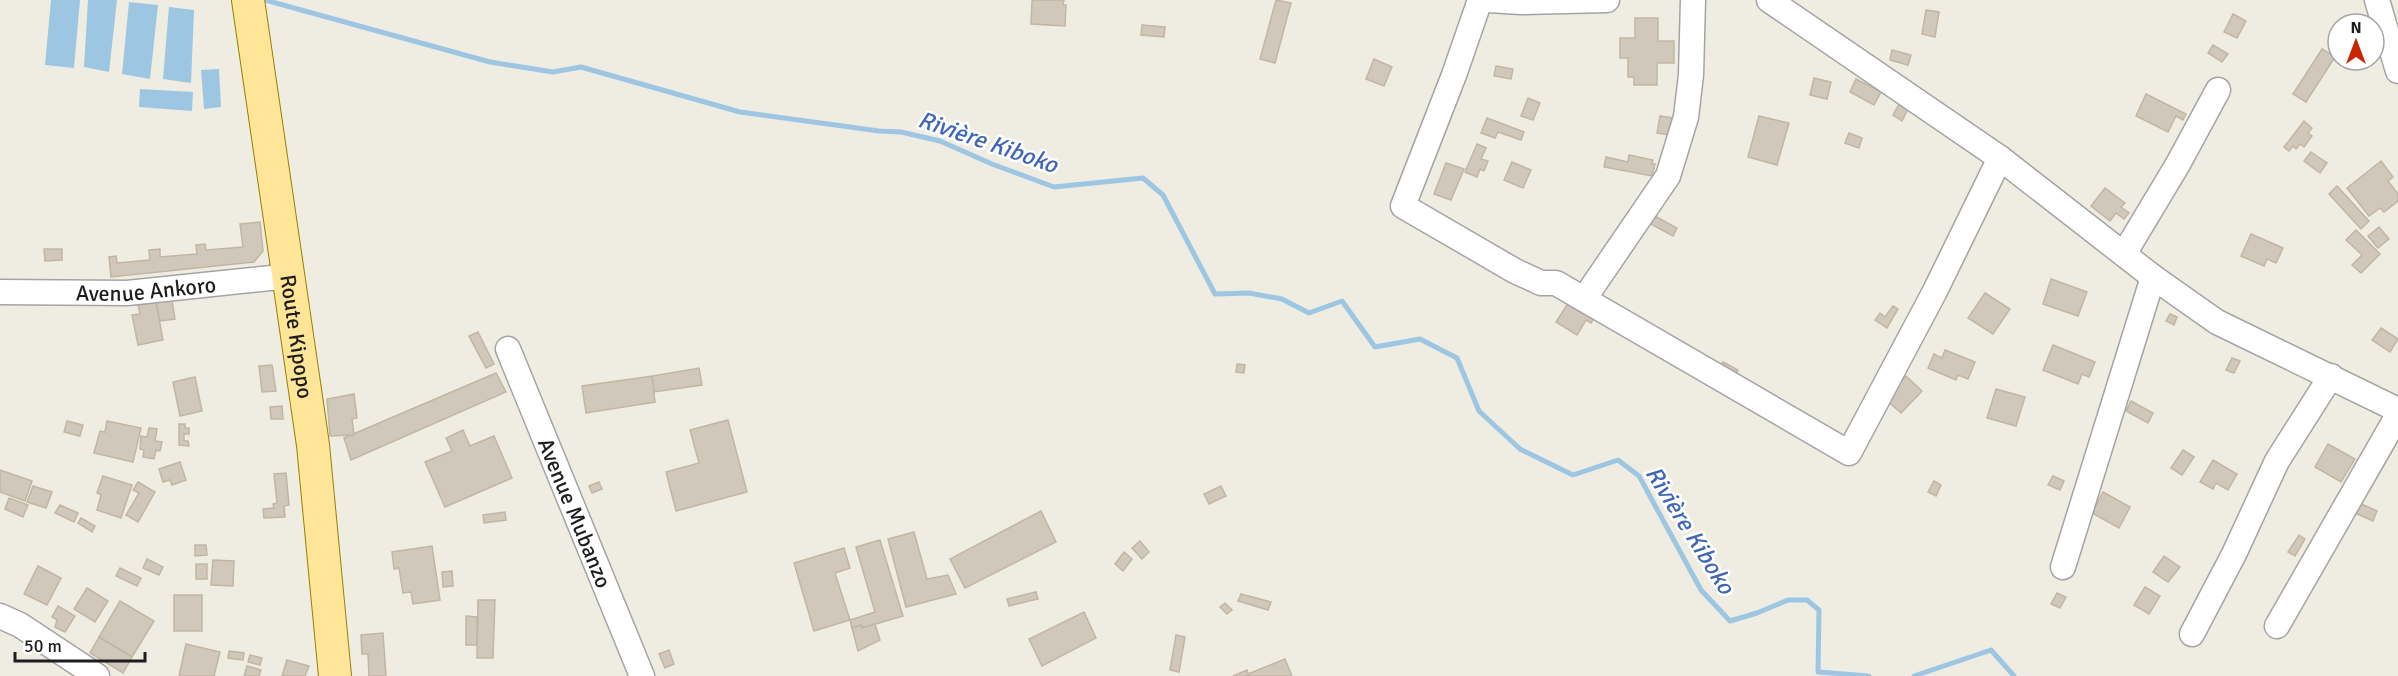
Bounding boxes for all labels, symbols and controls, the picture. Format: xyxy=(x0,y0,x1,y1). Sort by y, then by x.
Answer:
north arrow xyxy=(2326,12,2386,72)
text: N xyxy=(2350,18,2362,38)
water label: Rivière Kiboko xyxy=(914,104,1063,180)
street label: Avenue Ankoro xyxy=(76,270,217,307)
street label: Route Kipopo xyxy=(275,273,320,400)
street label: Avenue Mubanzo xyxy=(532,434,618,592)
water label: Rivière Kiboko xyxy=(1639,460,1742,601)
scale bar xyxy=(15,625,146,663)
text: 50 m xyxy=(24,635,62,657)

